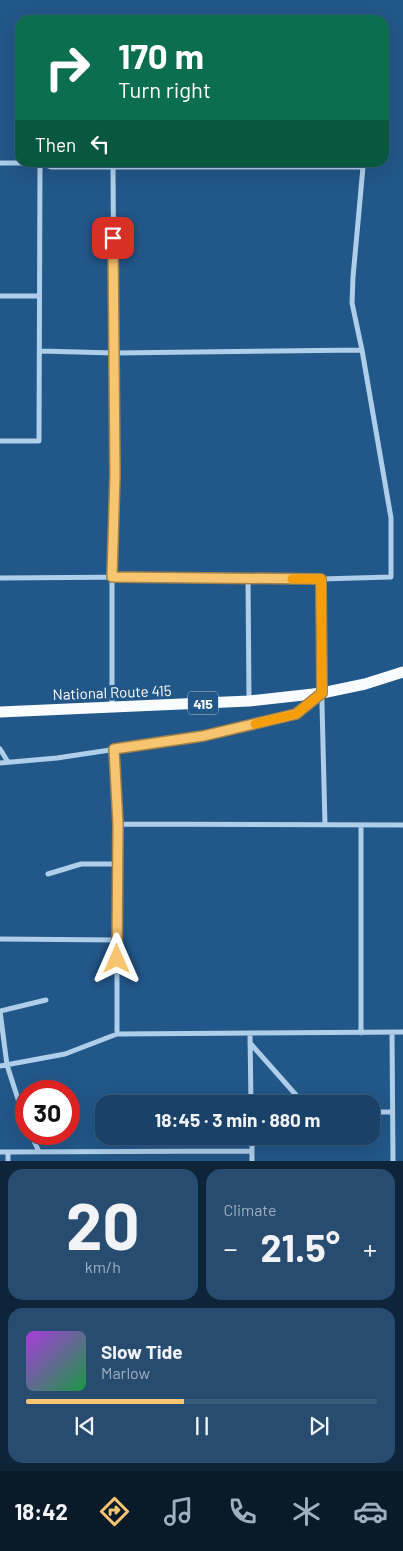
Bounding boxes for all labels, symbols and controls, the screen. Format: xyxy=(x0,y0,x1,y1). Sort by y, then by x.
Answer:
text: 170 m xyxy=(118,34,204,76)
icon: right xyxy=(35,35,100,100)
text: Turn right xyxy=(118,76,211,102)
icon: left xyxy=(86,130,114,158)
text: Then xyxy=(35,133,76,156)
pin xyxy=(92,217,134,259)
icon: arrive xyxy=(99,224,127,252)
street label: National Route 415 xyxy=(52,681,172,703)
road number: 415 xyxy=(188,691,218,714)
position arrow xyxy=(90,932,142,984)
speed limit sign: 30 xyxy=(15,1080,80,1145)
text: 18:45 · 3 min · 880 m xyxy=(154,1108,321,1131)
text: 20 xyxy=(66,1185,139,1263)
text: Climate xyxy=(224,1200,276,1219)
text: 21.5° xyxy=(260,1224,340,1270)
text: − xyxy=(224,1231,238,1265)
text: + xyxy=(363,1231,377,1265)
text: km/h xyxy=(85,1257,121,1276)
text: Slow Tide xyxy=(101,1340,183,1363)
text: Marlow xyxy=(101,1363,150,1382)
icon: previous xyxy=(71,1412,99,1440)
icon: pause xyxy=(188,1412,216,1440)
icon: next xyxy=(305,1412,333,1440)
icon: directions xyxy=(97,1494,132,1529)
icon: music xyxy=(161,1494,196,1529)
icon: phone xyxy=(225,1494,260,1529)
icon: climate xyxy=(289,1494,324,1529)
icon: car xyxy=(353,1494,388,1529)
text: 18:42 xyxy=(15,1498,68,1524)

